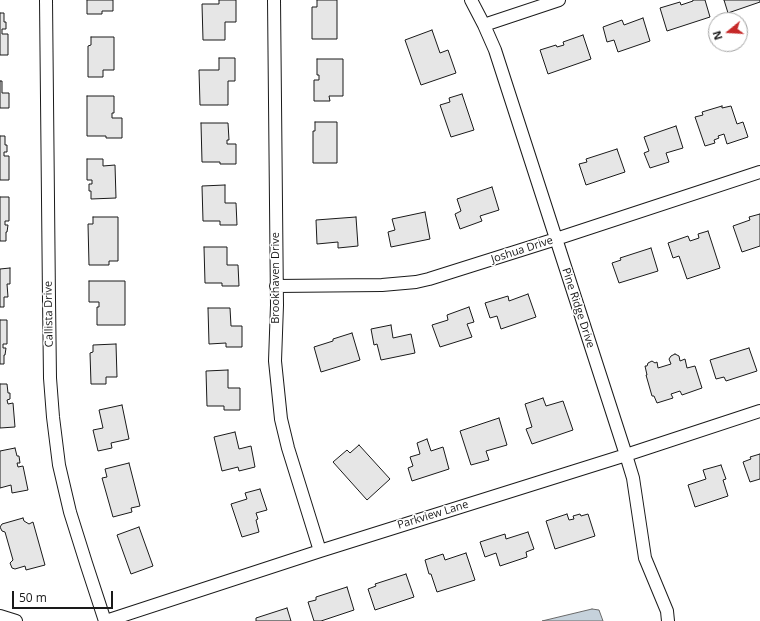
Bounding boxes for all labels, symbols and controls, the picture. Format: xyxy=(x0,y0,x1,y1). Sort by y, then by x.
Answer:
north arrow xyxy=(708,12,748,52)
text: N xyxy=(709,29,726,42)
street label: Brookhaven Drive xyxy=(269,232,283,324)
street label: Joshua Drive xyxy=(489,234,555,266)
street label: Pine Ridge Drive xyxy=(559,266,597,350)
street label: Callista Drive xyxy=(42,281,56,347)
street label: Parkview Lane xyxy=(396,498,470,532)
scale bar xyxy=(14,583,115,609)
text: 50 m xyxy=(19,589,47,606)

